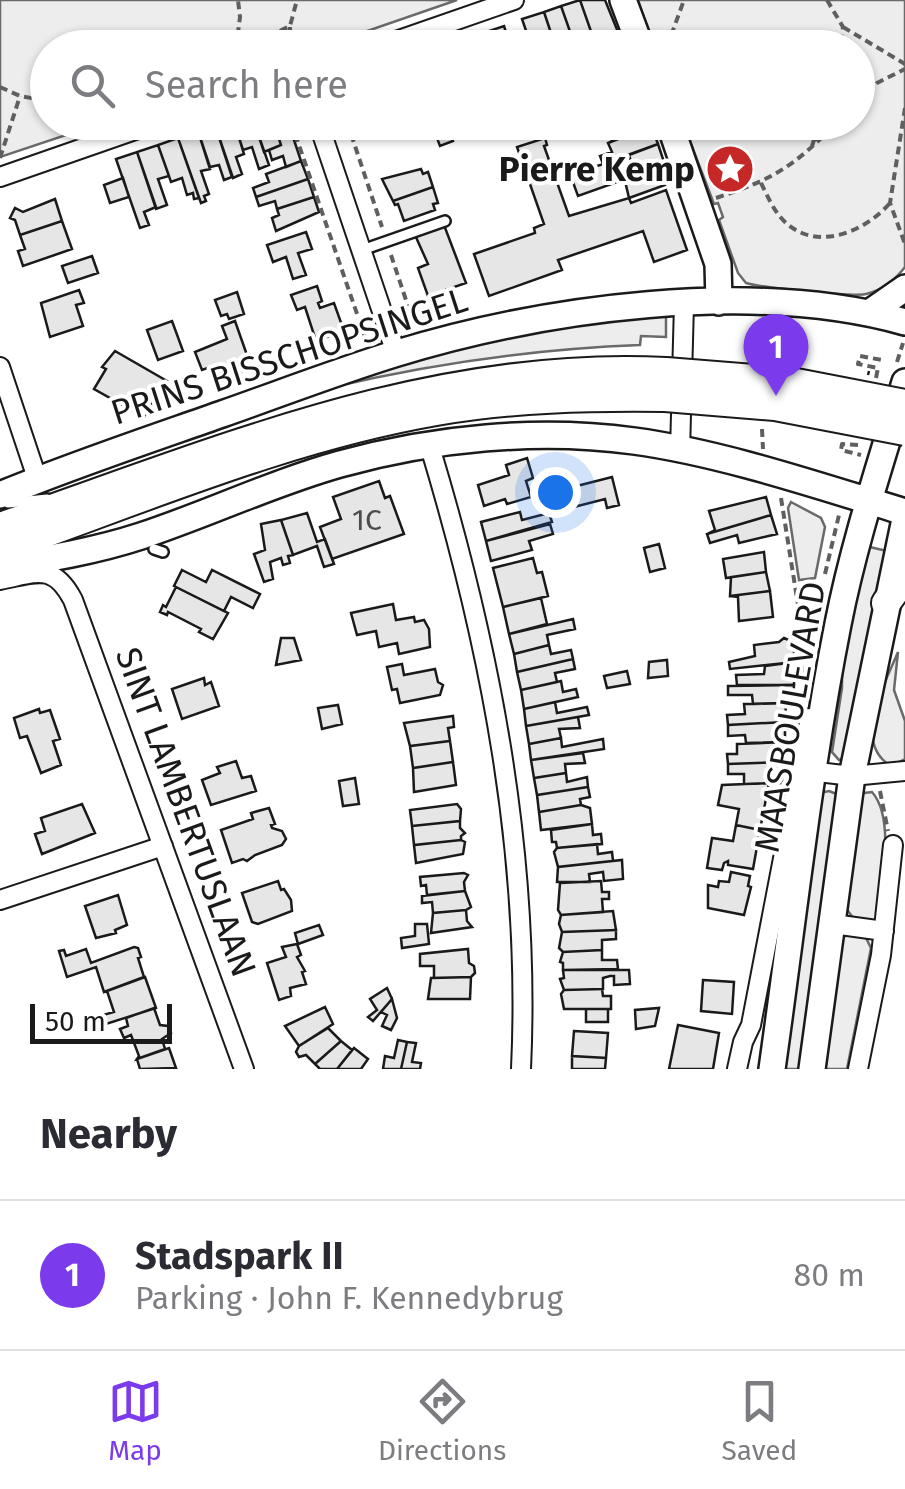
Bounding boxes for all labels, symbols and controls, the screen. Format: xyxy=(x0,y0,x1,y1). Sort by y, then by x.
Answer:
search box xyxy=(30,30,875,140)
icon: search xyxy=(65,58,120,113)
text: Search here xyxy=(145,62,348,108)
place icon: Pierre Kemp xyxy=(704,143,756,195)
place label: Pierre Kemp xyxy=(499,148,695,190)
street label: PRINS BISSCHOPSINGEL xyxy=(106,279,472,433)
pin: 1 xyxy=(744,314,808,396)
your location xyxy=(530,467,581,518)
house number: 1C xyxy=(352,502,382,538)
street label: MAASBOULEVARD xyxy=(746,578,834,856)
street label: SINT LAMBERTUSLAAN xyxy=(107,642,265,982)
scale bar xyxy=(30,999,172,1044)
text: 50 m xyxy=(45,1005,106,1038)
text: Nearby xyxy=(40,1109,177,1159)
text: Stadspark II xyxy=(135,1233,344,1279)
text: 1 xyxy=(65,1256,80,1294)
text: 80 m xyxy=(794,1256,865,1294)
text: Parking · John F. Kennedybrug xyxy=(135,1279,563,1317)
tab: Map xyxy=(108,1374,163,1467)
tab: Directions xyxy=(378,1374,506,1467)
tab: Saved xyxy=(722,1374,797,1467)

